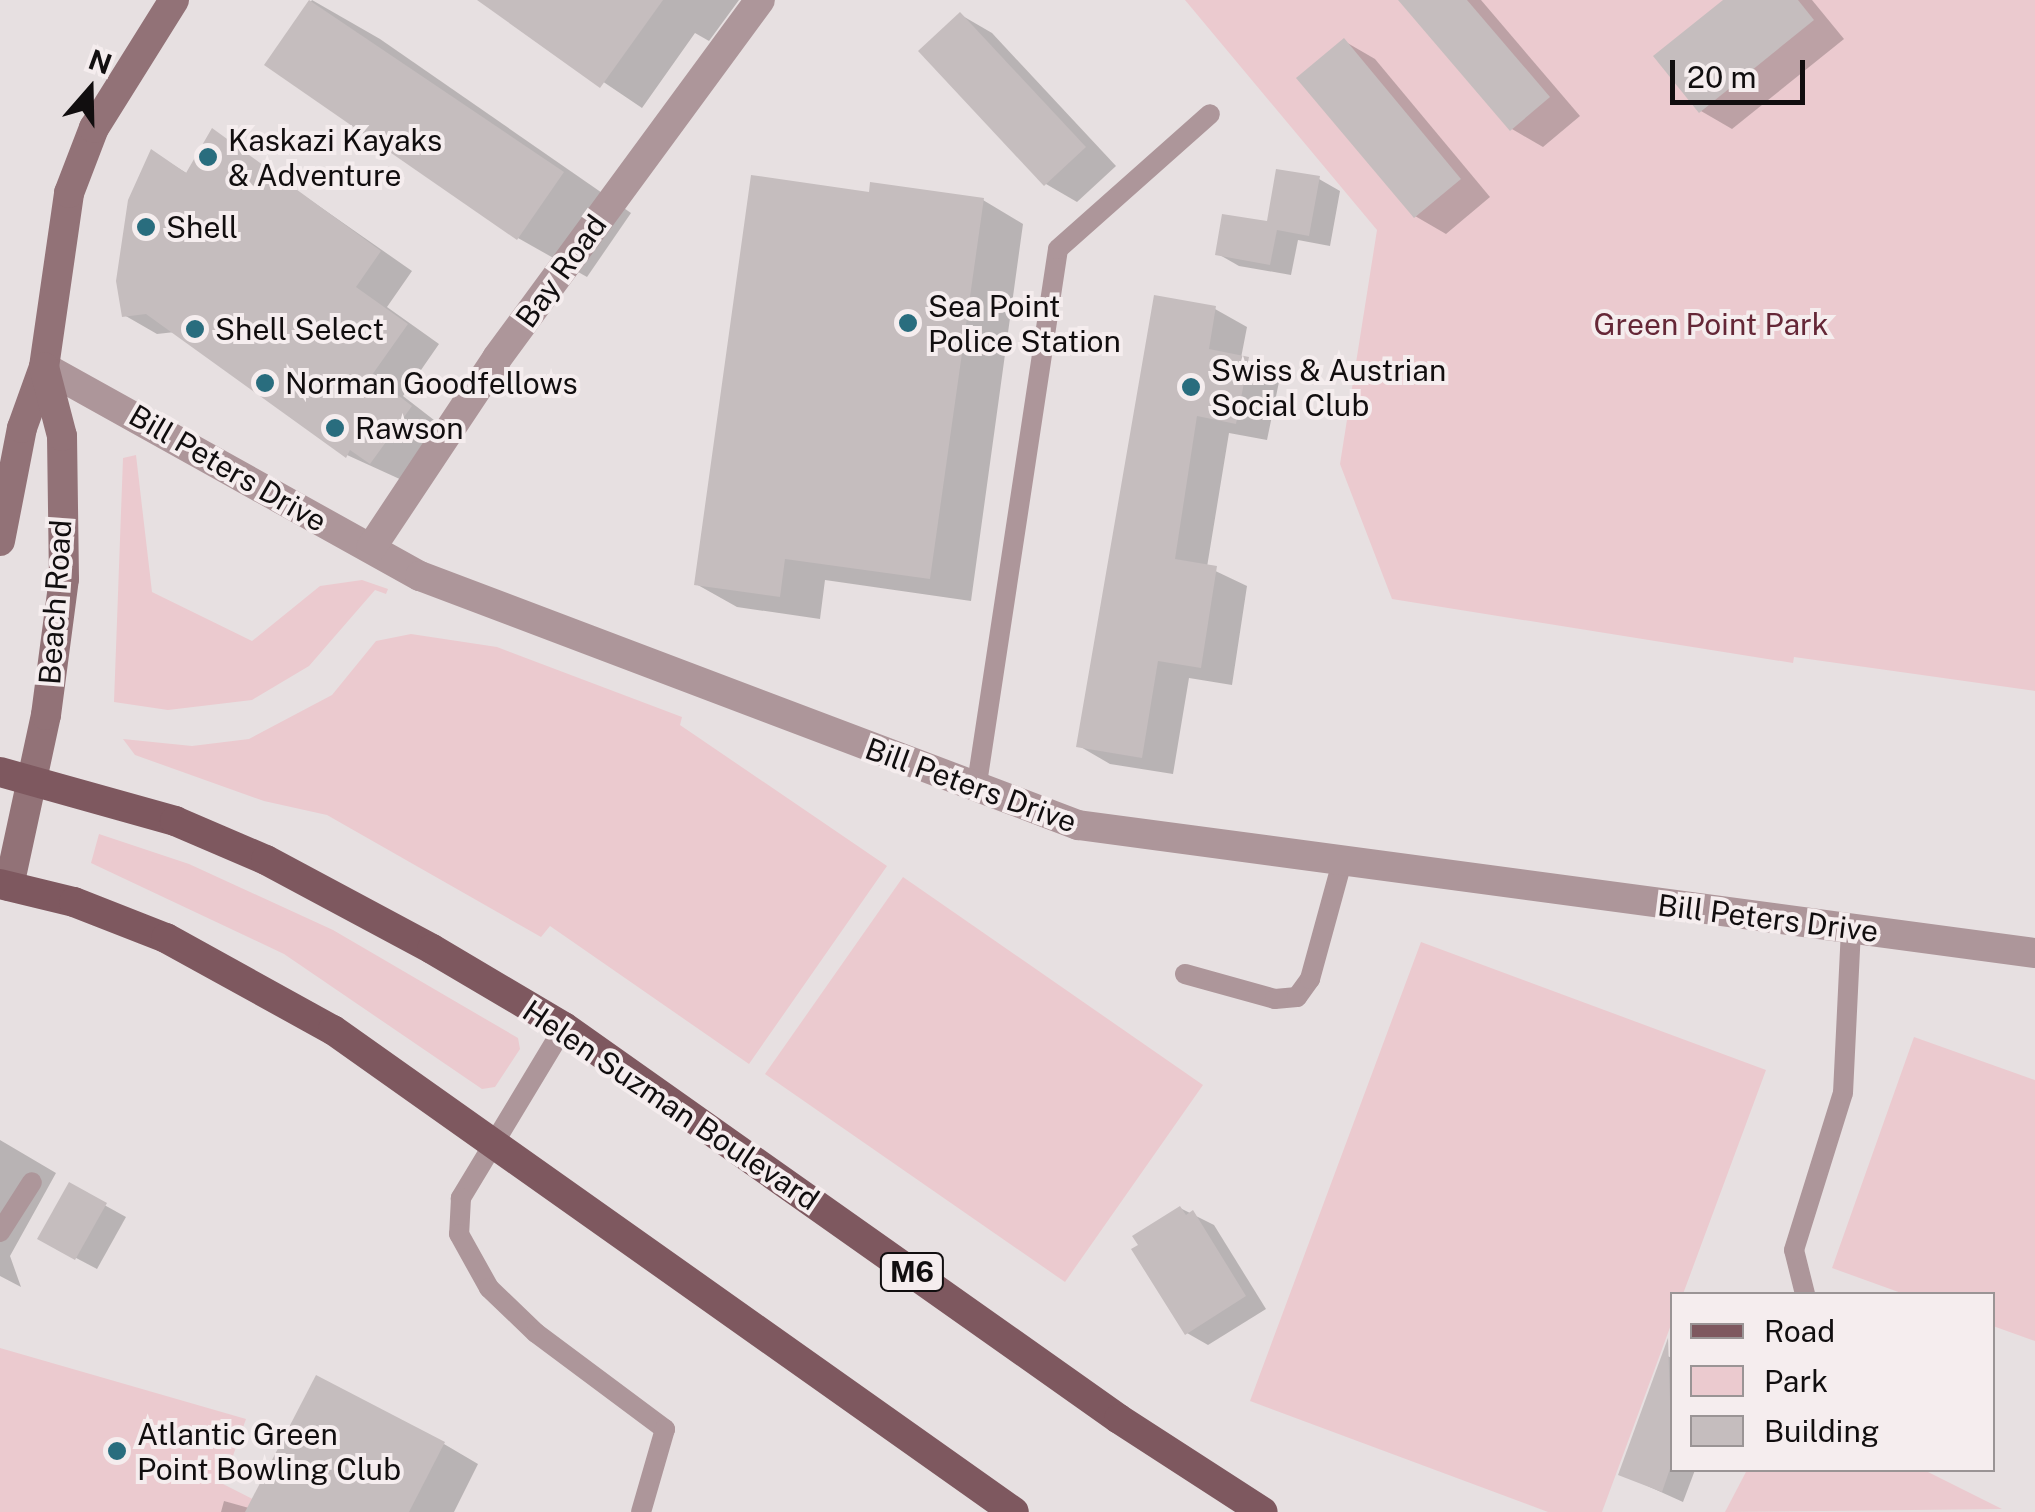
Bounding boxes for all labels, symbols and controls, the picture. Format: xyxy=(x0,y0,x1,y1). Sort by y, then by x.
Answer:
north arrow xyxy=(40,40,140,140)
scale bar xyxy=(1675,40,1810,102)
text: N xyxy=(84,42,116,81)
text: 20 m xyxy=(1687,59,1756,95)
place label: Kaskazi Kayaks & Adventure xyxy=(228,122,442,192)
marker: Kaskazi Kayaks & Adventure xyxy=(197,146,219,168)
street label: Bay Road xyxy=(508,208,614,334)
place label: Shell xyxy=(166,209,238,245)
marker: Shell xyxy=(135,216,157,238)
place label: Sea Point Police Station xyxy=(928,288,1121,358)
park label: Green Point Park xyxy=(1593,306,1829,342)
place label: Shell Select xyxy=(215,311,384,347)
marker: Sea Point Police Station xyxy=(897,312,919,334)
marker: Shell Select xyxy=(184,318,206,340)
place label: Swiss & Austrian Social Club xyxy=(1211,352,1446,422)
place label: Norman Goodfellows xyxy=(285,365,578,401)
marker: Norman Goodfellows xyxy=(254,372,276,394)
marker: Swiss & Austrian Social Club xyxy=(1180,376,1202,398)
street label: Bill Peters Drive xyxy=(123,397,333,539)
place label: Rawson xyxy=(355,410,464,446)
marker: Rawson xyxy=(324,417,346,439)
street label: Beach Road xyxy=(31,518,79,686)
street label: Bill Peters Drive xyxy=(861,730,1081,840)
street label: Bill Peters Drive xyxy=(1656,887,1880,949)
street label: Helen Suzman Boulevard xyxy=(516,992,826,1218)
road number: M6 xyxy=(880,1249,944,1295)
legend xyxy=(1670,1292,1995,1472)
text: Road xyxy=(1764,1313,1835,1349)
text: Park xyxy=(1764,1363,1828,1399)
text: Building xyxy=(1764,1413,1879,1449)
place label: Atlantic Green Point Bowling Club xyxy=(137,1416,401,1486)
marker: Atlantic Green Point Bowling Club xyxy=(106,1440,128,1462)

